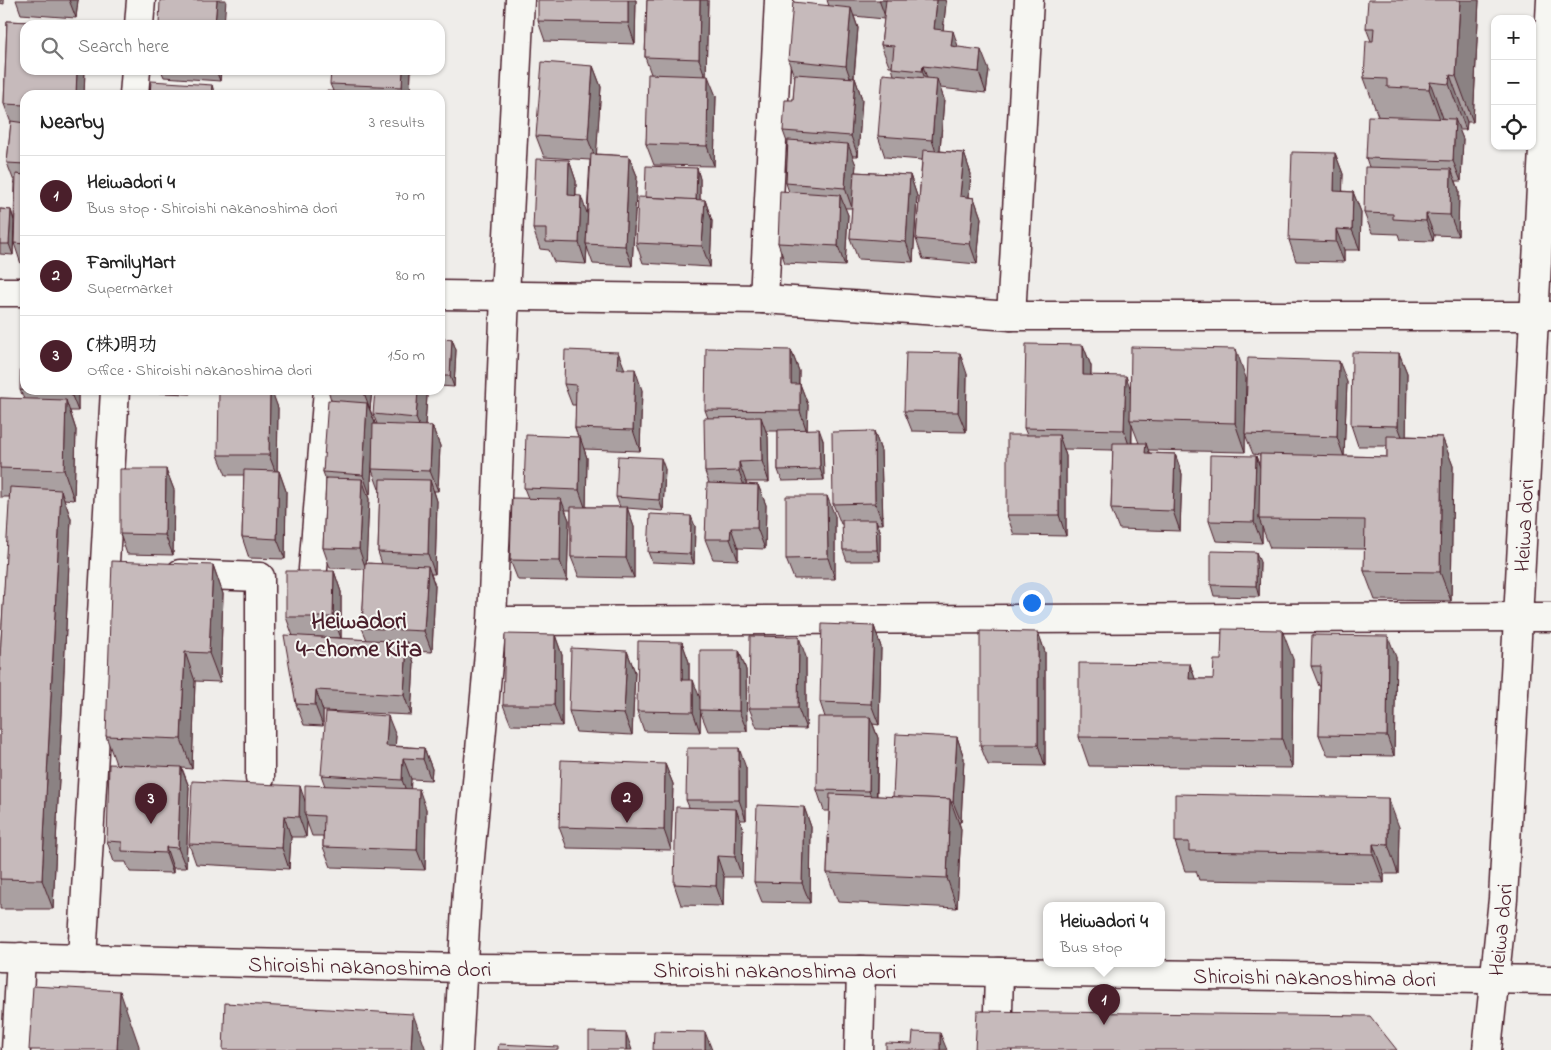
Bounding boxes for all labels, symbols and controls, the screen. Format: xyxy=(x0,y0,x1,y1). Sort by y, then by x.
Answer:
map controls xyxy=(1491,15,1536,150)
button: + xyxy=(1491,15,1536,60)
search box xyxy=(20,20,445,75)
icon: search xyxy=(38,34,66,62)
text: Search here xyxy=(78,34,169,61)
button: − xyxy=(1491,60,1536,105)
button: locate xyxy=(1491,105,1536,150)
text: Nearby xyxy=(40,108,104,138)
text: 3 results xyxy=(369,111,425,135)
text: Heiwadori 4 xyxy=(87,170,175,197)
text: 1 xyxy=(53,184,59,208)
text: 70 m xyxy=(395,184,425,208)
text: Bus stop · Shiroishi nakanoshima dori xyxy=(87,197,338,221)
text: FamilyMart xyxy=(87,250,176,277)
text: 2 xyxy=(52,264,60,288)
text: 80 m xyxy=(396,264,425,288)
text: Supermarket xyxy=(87,277,173,301)
text: (株)明功 xyxy=(87,332,158,359)
text: 3 xyxy=(53,344,59,368)
text: 150 m xyxy=(387,344,425,368)
text: Office · Shiroishi nakanoshima dori xyxy=(87,359,312,383)
street label: Heiwa dori xyxy=(1507,478,1544,573)
your location xyxy=(1019,590,1045,616)
district label: Heiwadori 4-chome Kita xyxy=(296,605,422,668)
pin: 2 xyxy=(611,782,643,823)
pin: 3 xyxy=(135,783,167,824)
street label: Heiwa dori xyxy=(1482,883,1523,978)
popup xyxy=(1043,902,1165,967)
text: Heiwadori 4 xyxy=(1060,909,1148,936)
text: Bus stop xyxy=(1060,936,1122,960)
street label: Shiroishi nakanoshima dori xyxy=(248,950,492,987)
street label: Shiroishi nakanoshima dori xyxy=(653,956,897,990)
street label: Shiroishi nakanoshima dori xyxy=(1193,962,1437,997)
pin: 1 xyxy=(1088,984,1120,1025)

